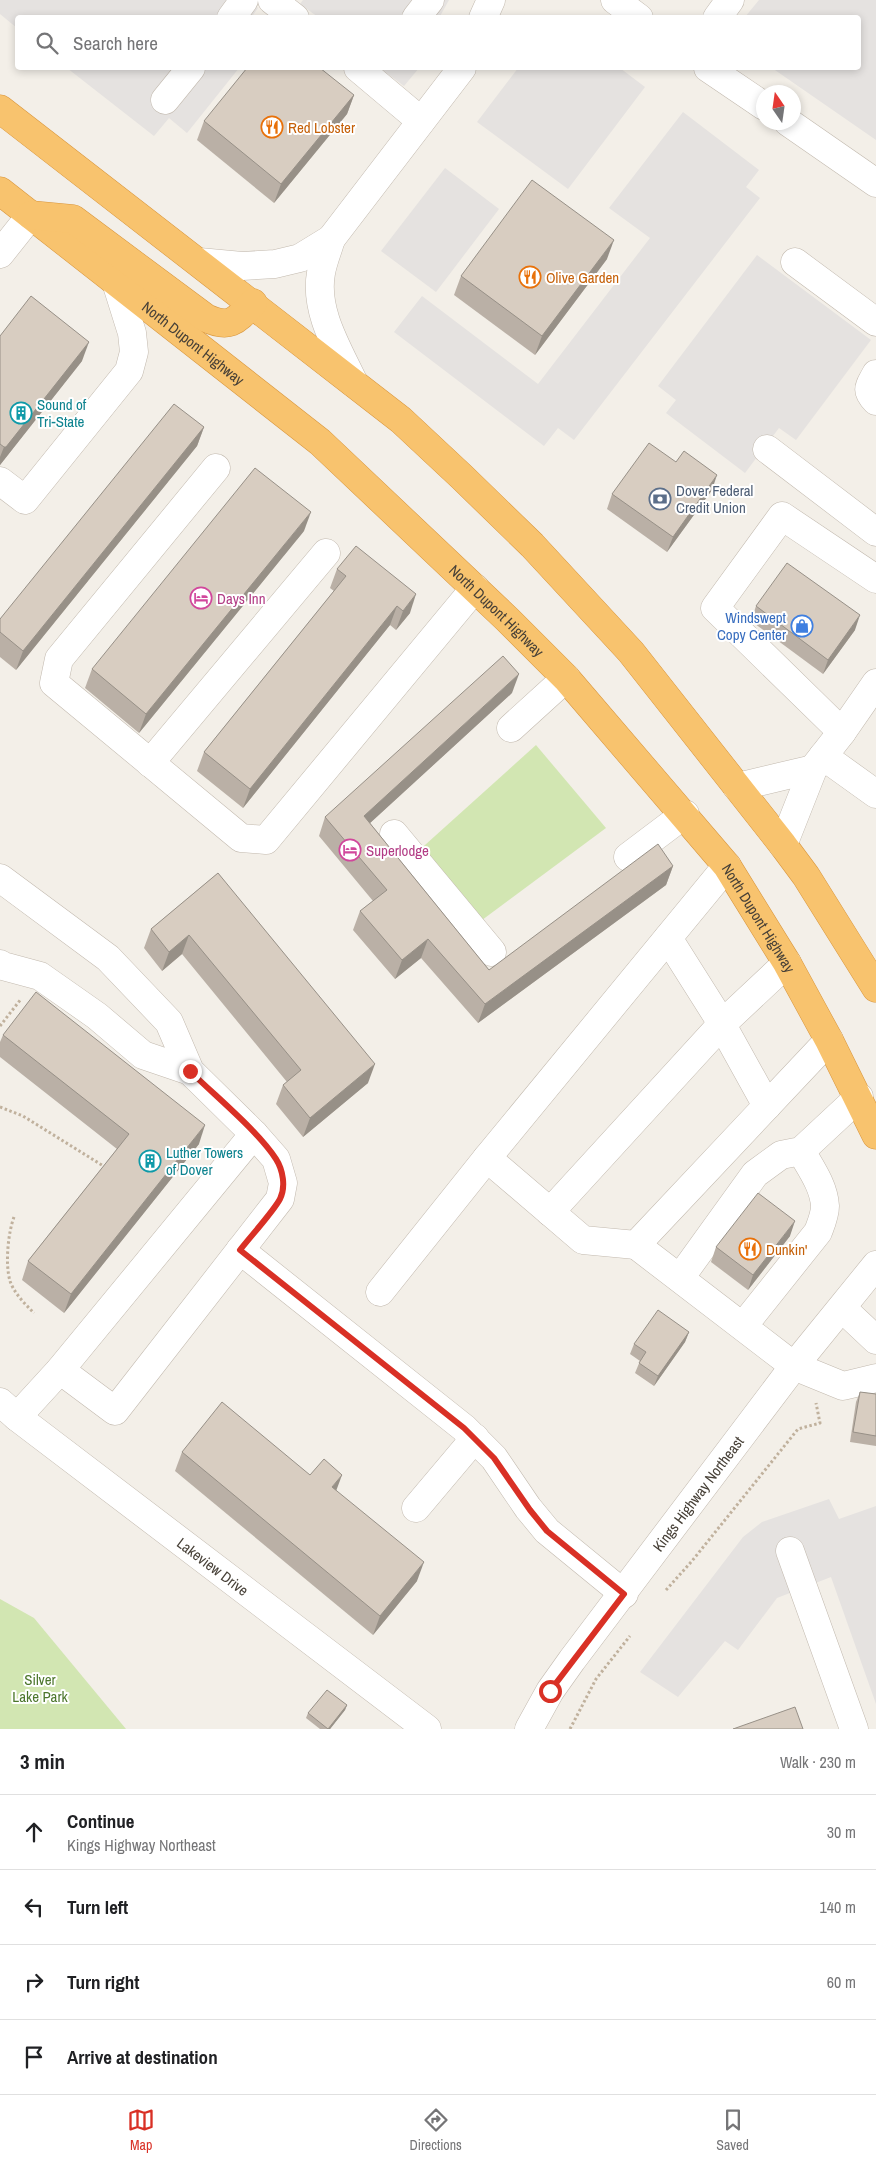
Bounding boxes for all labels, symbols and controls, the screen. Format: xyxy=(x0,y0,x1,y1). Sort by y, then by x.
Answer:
search box xyxy=(15,15,861,70)
icon: search xyxy=(33,29,61,57)
text: Search here xyxy=(73,30,158,56)
north arrow xyxy=(756,85,801,130)
restaurant icon: Red Lobster xyxy=(260,115,284,139)
place label: Red Lobster xyxy=(288,117,355,138)
restaurant icon: Olive Garden xyxy=(518,265,542,289)
place label: Olive Garden xyxy=(546,267,619,288)
street label: North Dupont Highway xyxy=(138,296,250,390)
place label: Sound of Tri-State xyxy=(37,394,87,432)
building icon: Sound of Tri-State xyxy=(9,401,33,425)
place label: Dover Federal Credit Union xyxy=(676,480,753,518)
bank icon: Dover Federal Credit Union xyxy=(648,487,672,511)
street label: North Dupont Highway xyxy=(445,560,550,662)
hotel icon: Days Inn xyxy=(189,586,213,610)
place label: Days Inn xyxy=(217,588,266,609)
place label: Windswept Copy Center xyxy=(717,607,787,645)
shop icon: Windswept Copy Center xyxy=(790,614,814,638)
hotel icon: Superlodge xyxy=(338,838,362,862)
place label: Superlodge xyxy=(366,840,429,861)
street label: North Dupont Highway xyxy=(717,859,801,977)
route end xyxy=(179,1060,202,1083)
place label: Luther Towers of Dover xyxy=(166,1142,243,1180)
building icon: Luther Towers of Dover xyxy=(138,1149,162,1173)
restaurant icon: Dunkin' xyxy=(738,1237,762,1261)
place label: Dunkin' xyxy=(766,1239,807,1260)
street label: Kings Highway Northeast xyxy=(647,1431,748,1556)
street label: Lakeview Drive xyxy=(173,1532,253,1600)
park label: Silver Lake Park xyxy=(12,1669,69,1707)
route start xyxy=(539,1680,562,1703)
text: 3 min xyxy=(20,1747,65,1776)
text: Walk · 230 m xyxy=(780,1751,856,1773)
text: Continue xyxy=(67,1808,135,1834)
icon: ahead xyxy=(20,1818,48,1846)
text: 30 m xyxy=(827,1821,856,1843)
text: Kings Highway Northeast xyxy=(67,1834,216,1856)
icon: left xyxy=(20,1893,48,1921)
text: Turn left xyxy=(67,1894,128,1920)
text: 140 m xyxy=(820,1896,856,1918)
icon: right xyxy=(20,1968,48,1996)
text: Turn right xyxy=(67,1969,139,1995)
text: 60 m xyxy=(827,1971,856,1993)
icon: arrive xyxy=(20,2043,48,2071)
text: Arrive at destination xyxy=(67,2044,218,2070)
tab: Map xyxy=(127,2106,155,2154)
tab: Directions xyxy=(410,2106,462,2154)
tab: Saved xyxy=(716,2106,749,2154)

